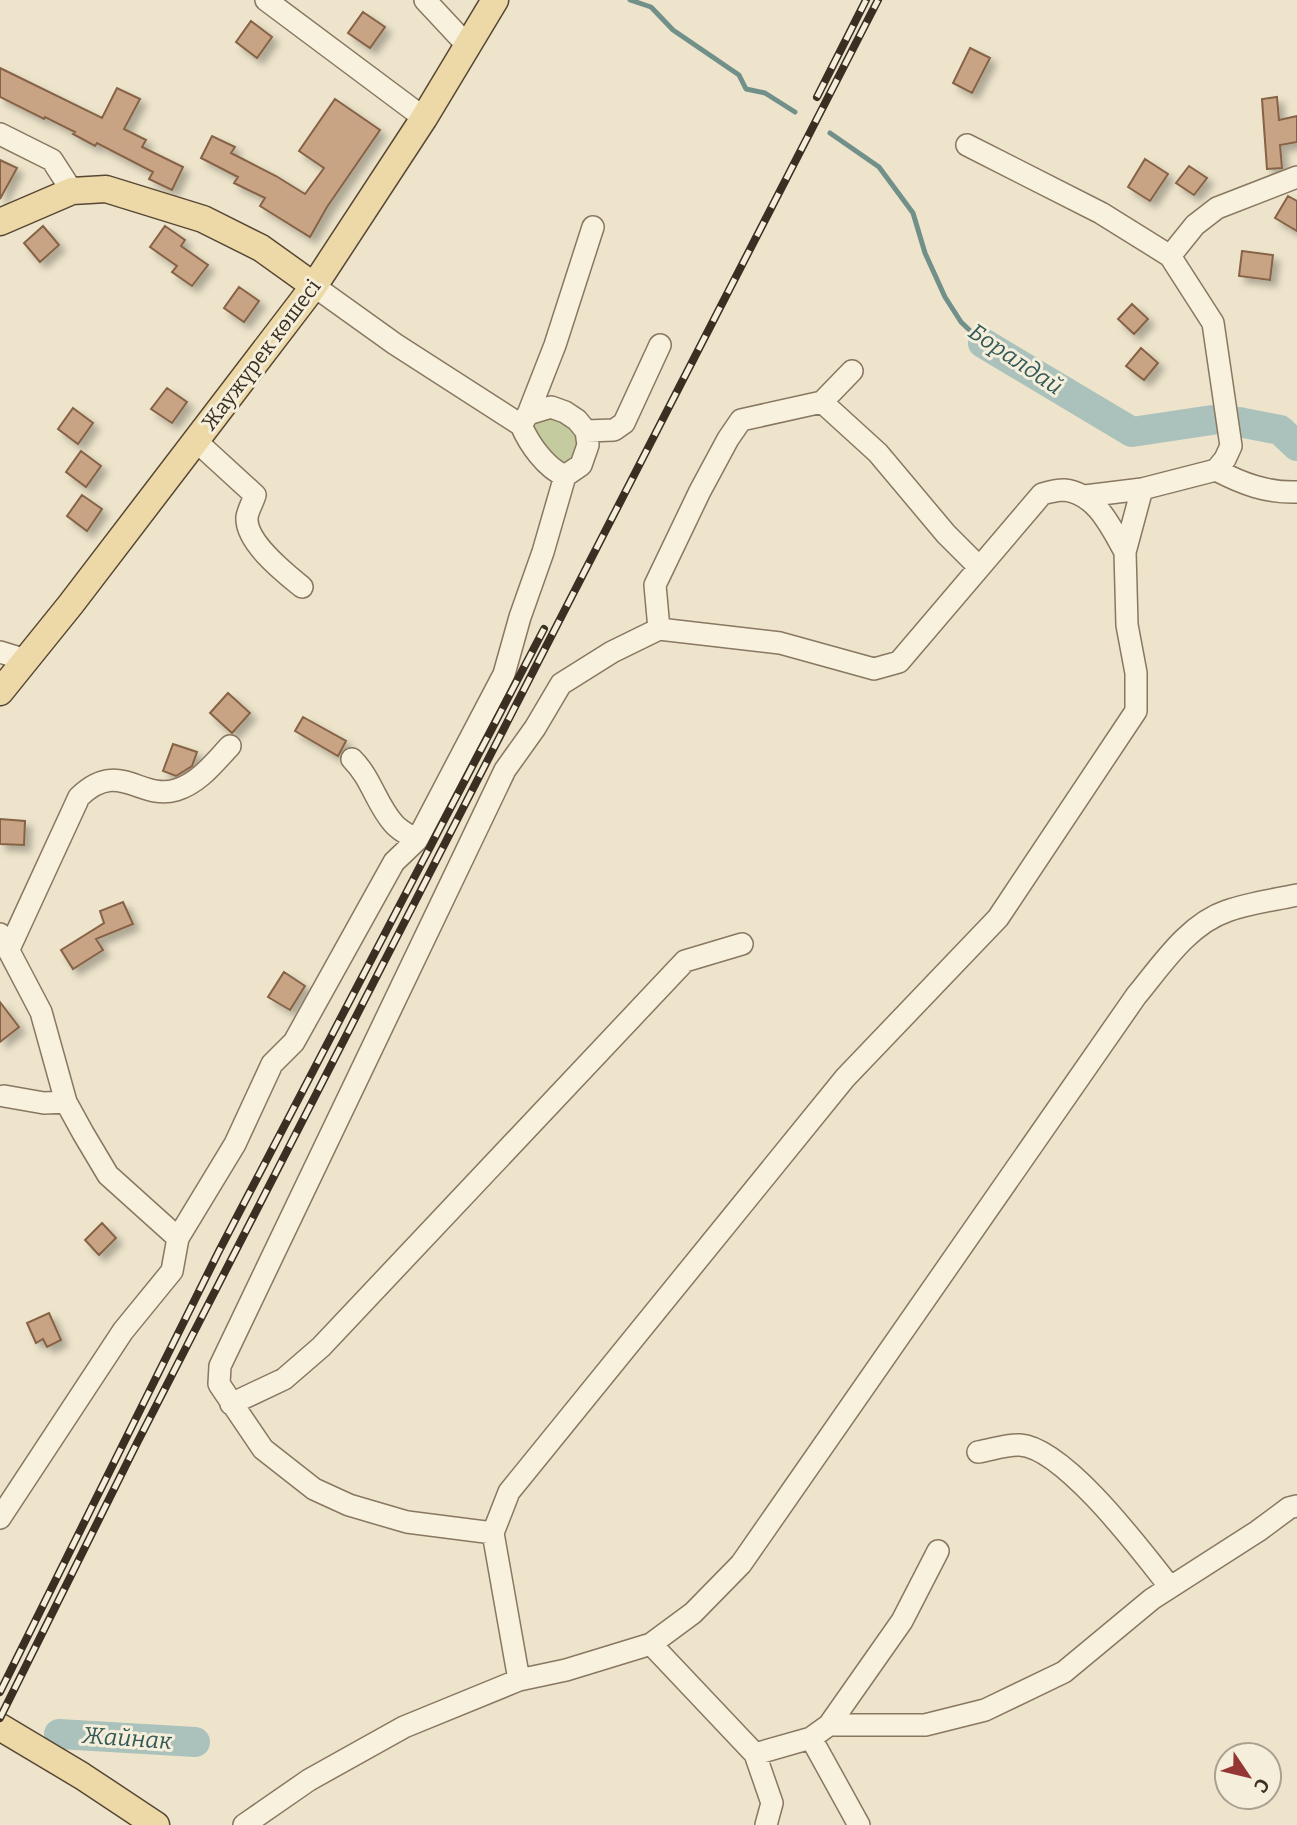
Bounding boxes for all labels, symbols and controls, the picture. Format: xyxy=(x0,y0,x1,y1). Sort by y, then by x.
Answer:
street label: Жаужүрек көшесі xyxy=(196,274,326,436)
water label: Боралдай xyxy=(964,317,1068,401)
water label: Жайнак xyxy=(80,1721,173,1755)
north arrow xyxy=(1213,1741,1283,1811)
text: С xyxy=(1249,1774,1274,1797)

